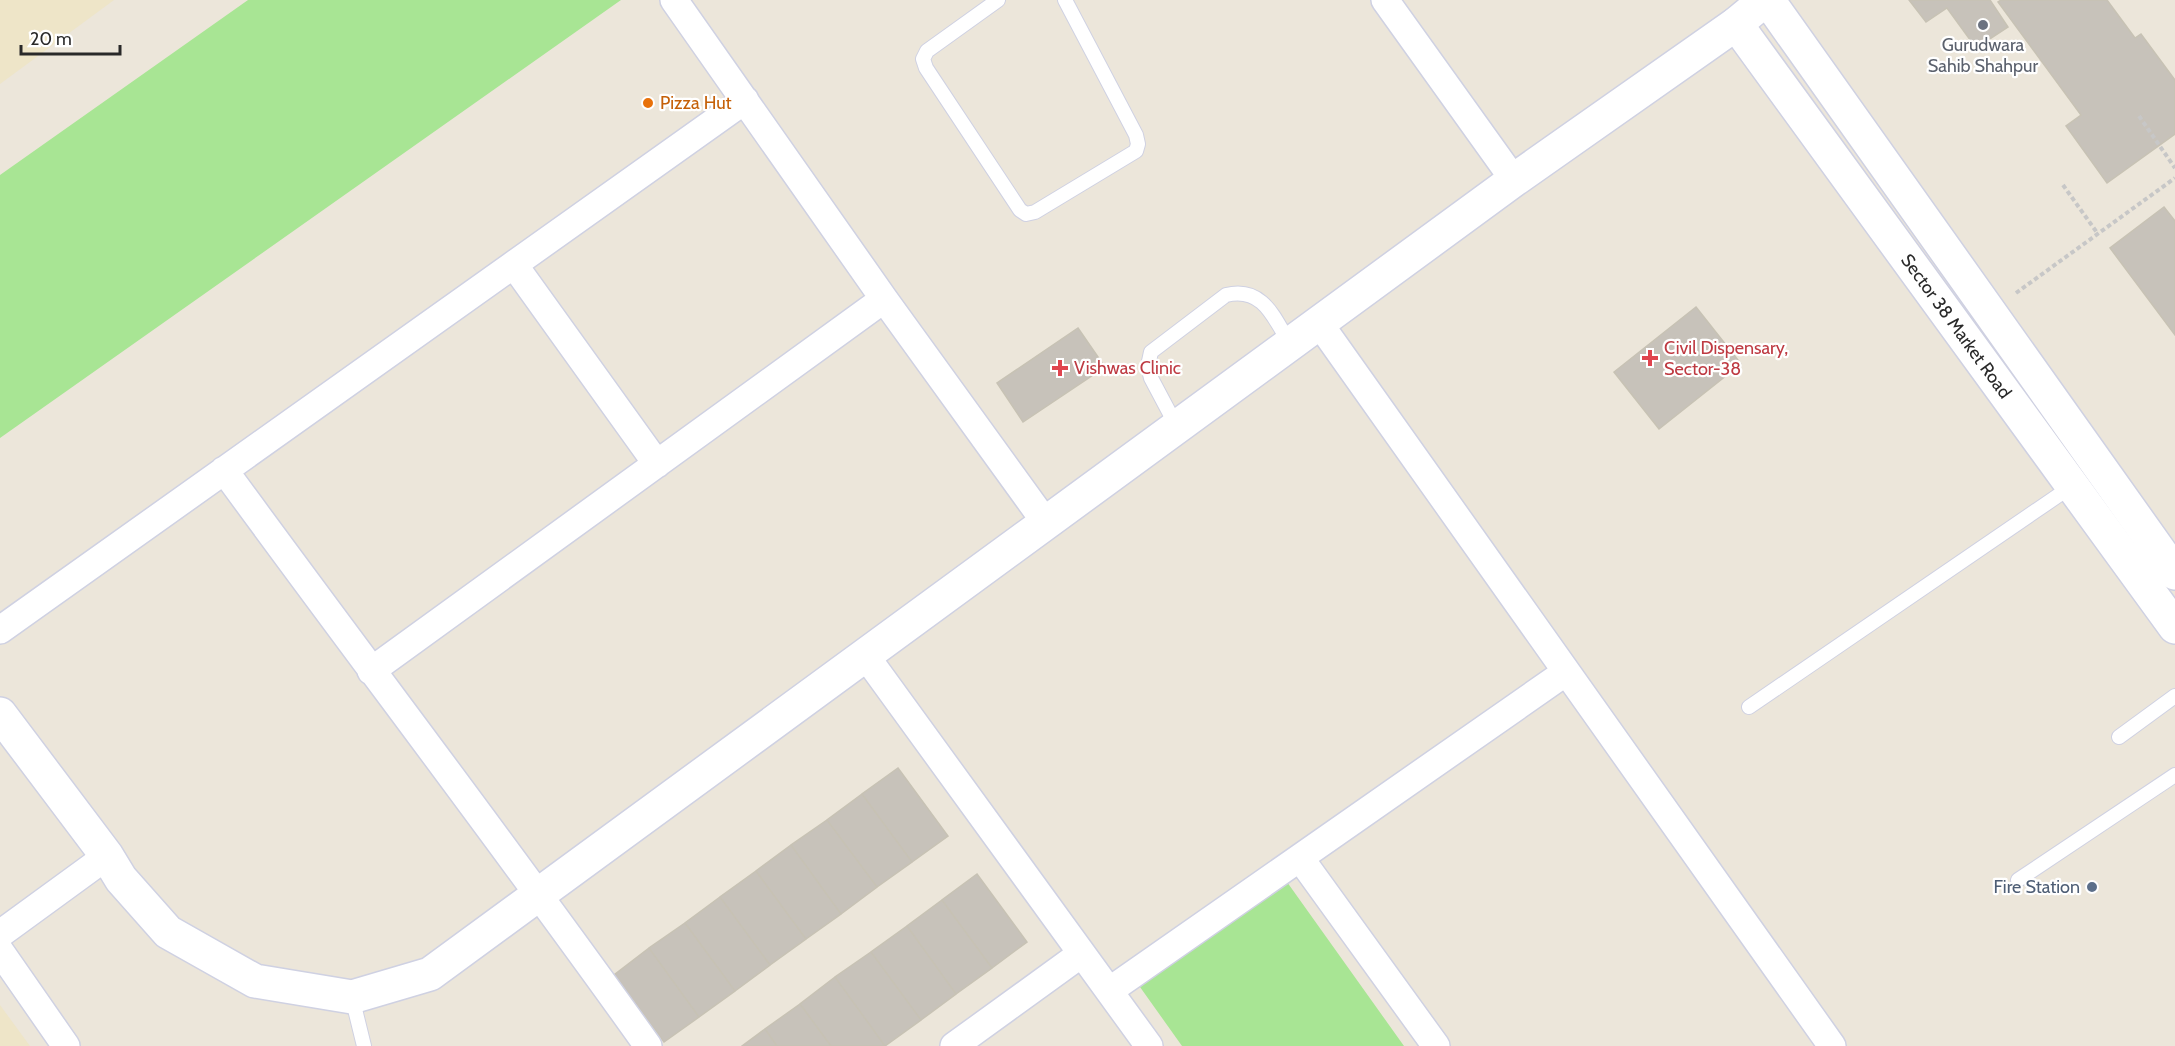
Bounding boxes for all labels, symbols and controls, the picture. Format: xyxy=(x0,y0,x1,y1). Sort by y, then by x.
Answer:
scale bar xyxy=(21,18,120,56)
marker: Gurudwara Sahib Shahpur xyxy=(1976,18,1990,32)
text: 20 m xyxy=(30,28,72,50)
place label: Gurudwara Sahib Shahpur xyxy=(1928,34,2039,77)
place label: Pizza Hut xyxy=(660,92,732,114)
marker: Pizza Hut xyxy=(641,96,655,110)
street label: Sector 38 Market Road xyxy=(1896,250,2016,403)
place label: Civil Dispensary, Sector-38 xyxy=(1664,337,1788,380)
marker: Civil Dispensary, Sector-38 xyxy=(1641,349,1659,367)
place label: Vishwas Clinic xyxy=(1074,357,1181,379)
marker: Vishwas Clinic xyxy=(1051,359,1069,377)
place label: Fire Station xyxy=(1994,876,2080,898)
marker: Fire Station xyxy=(2085,880,2099,894)

